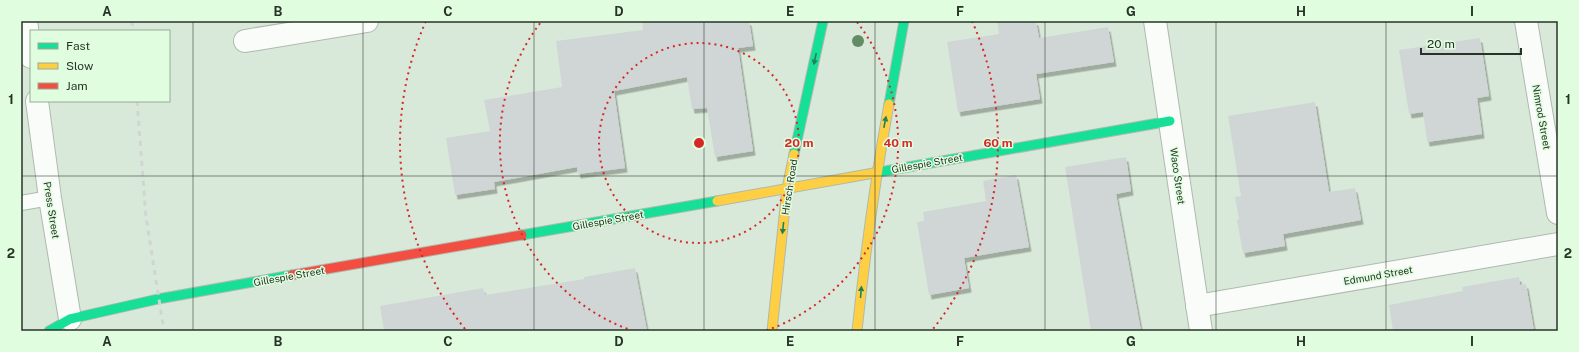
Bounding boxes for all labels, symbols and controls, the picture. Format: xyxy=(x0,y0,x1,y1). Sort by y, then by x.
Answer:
text: A xyxy=(102,4,112,19)
text: B xyxy=(274,4,283,19)
text: C xyxy=(443,4,453,19)
text: D xyxy=(614,4,624,19)
text: E xyxy=(786,4,794,19)
text: F xyxy=(956,4,964,19)
text: G xyxy=(1126,4,1136,19)
text: H xyxy=(1296,4,1306,19)
text: I xyxy=(1470,4,1474,19)
legend xyxy=(30,30,170,102)
scale bar xyxy=(1421,30,1521,56)
text: 20 m xyxy=(1427,37,1455,51)
text: Fast xyxy=(66,39,91,53)
one-way arrow xyxy=(811,53,817,65)
text: Slow xyxy=(66,59,94,73)
text: Jam xyxy=(66,79,88,93)
street label: Nimrod Street xyxy=(1530,84,1554,151)
text: 1 xyxy=(8,92,14,107)
text: 1 xyxy=(1565,92,1571,107)
one-way arrow xyxy=(882,116,888,128)
centre of rings xyxy=(692,136,706,150)
text: 20 m xyxy=(785,136,814,150)
text: 40 m xyxy=(883,136,913,150)
text: 60 m xyxy=(983,136,1013,150)
street label: Waco Street xyxy=(1168,147,1188,205)
street label: Gillespie Street xyxy=(891,151,964,175)
street label: Hirsch Road xyxy=(779,158,799,216)
street label: Press Street xyxy=(42,181,62,239)
street label: Gillespie Street xyxy=(572,208,645,232)
one-way arrow xyxy=(780,222,786,234)
text: 2 xyxy=(7,246,15,261)
text: 2 xyxy=(1564,246,1572,261)
street label: Edmund Street xyxy=(1342,263,1414,287)
street label: Gillespie Street xyxy=(253,264,326,288)
one-way arrow xyxy=(858,286,864,298)
text: A xyxy=(102,334,112,349)
text: B xyxy=(274,334,283,349)
text: C xyxy=(443,334,453,349)
text: D xyxy=(614,334,624,349)
text: E xyxy=(786,334,794,349)
text: F xyxy=(956,334,964,349)
text: G xyxy=(1126,334,1136,349)
text: H xyxy=(1296,334,1306,349)
text: I xyxy=(1470,334,1474,349)

